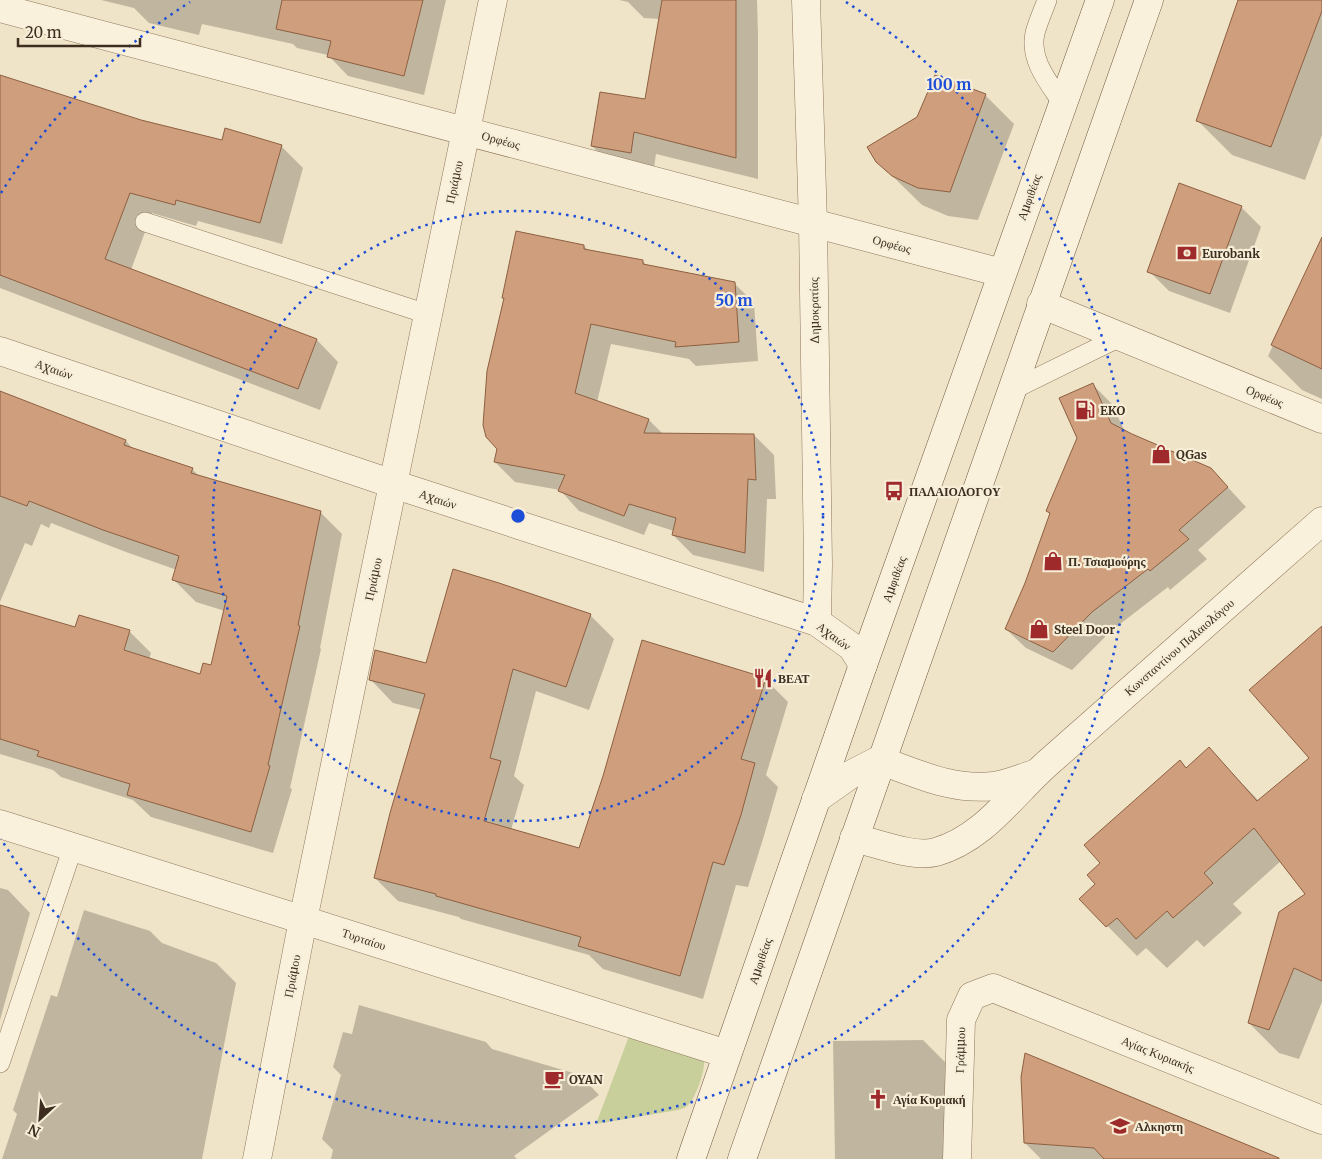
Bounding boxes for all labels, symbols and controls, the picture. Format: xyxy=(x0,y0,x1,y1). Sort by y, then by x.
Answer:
scale bar xyxy=(18,15,140,47)
text: 20 m xyxy=(25,23,62,42)
text: 100 m xyxy=(927,75,971,94)
street label: Ορφέως xyxy=(480,128,522,152)
street label: Πριάμου xyxy=(442,159,466,205)
street label: Αμφιθέας xyxy=(1014,172,1044,222)
street label: Ορφέως xyxy=(871,232,913,256)
bank icon: Eurobank xyxy=(1176,242,1198,264)
place label: Eurobank xyxy=(1202,246,1260,261)
street label: Δημοκρατίας xyxy=(806,277,822,345)
text: 50 m xyxy=(715,291,753,310)
street label: Αχαιών xyxy=(33,356,75,383)
street label: Ορφέως xyxy=(1244,382,1286,410)
fuel station icon: EKO xyxy=(1074,399,1096,421)
place label: EKO xyxy=(1100,403,1125,418)
shop icon: QGas xyxy=(1150,443,1172,465)
place label: QGas xyxy=(1176,447,1207,462)
bus stop icon: ΠΑΛΑΙΟΛΟΓΟΥ xyxy=(883,480,905,502)
place label: ΠΑΛΑΙΟΛΟΓΟΥ xyxy=(909,484,1001,499)
street label: Αχαιών xyxy=(417,486,459,512)
centre of rings xyxy=(509,507,527,525)
shop icon: Π. Τσιαμούρης xyxy=(1042,550,1064,572)
street label: Αμφιθέας xyxy=(879,554,909,604)
place label: Π. Τσιαμούρης xyxy=(1068,554,1146,569)
street label: Πριάμου xyxy=(361,556,385,602)
street label: Κωνσταντίνου Παλαιολόγου xyxy=(1121,595,1237,699)
shop icon: Steel Door xyxy=(1028,618,1050,640)
street label: Αχαιών xyxy=(814,619,854,654)
place label: Steel Door xyxy=(1054,622,1115,637)
restaurant icon: ΒΕΑΤ xyxy=(752,667,774,689)
place label: ΒΕΑΤ xyxy=(778,671,810,686)
street label: Τυρταίου xyxy=(340,925,388,953)
street label: Αμφιθέας xyxy=(745,936,775,986)
street label: Πριάμου xyxy=(280,953,304,999)
street label: Γράμμου xyxy=(952,1027,968,1073)
street label: Αγίας Κυριακής xyxy=(1119,1033,1197,1076)
cafe icon: OYAN xyxy=(543,1068,565,1090)
place label: OYAN xyxy=(569,1072,603,1087)
church icon: Αγία Κυριακή xyxy=(867,1088,889,1110)
place label: Αγία Κυριακή xyxy=(893,1092,966,1107)
north arrow xyxy=(15,1094,65,1144)
school or university icon: Αλκηστη xyxy=(1109,1115,1131,1137)
place label: Αλκηστη xyxy=(1135,1119,1183,1134)
text: N xyxy=(25,1120,43,1141)

